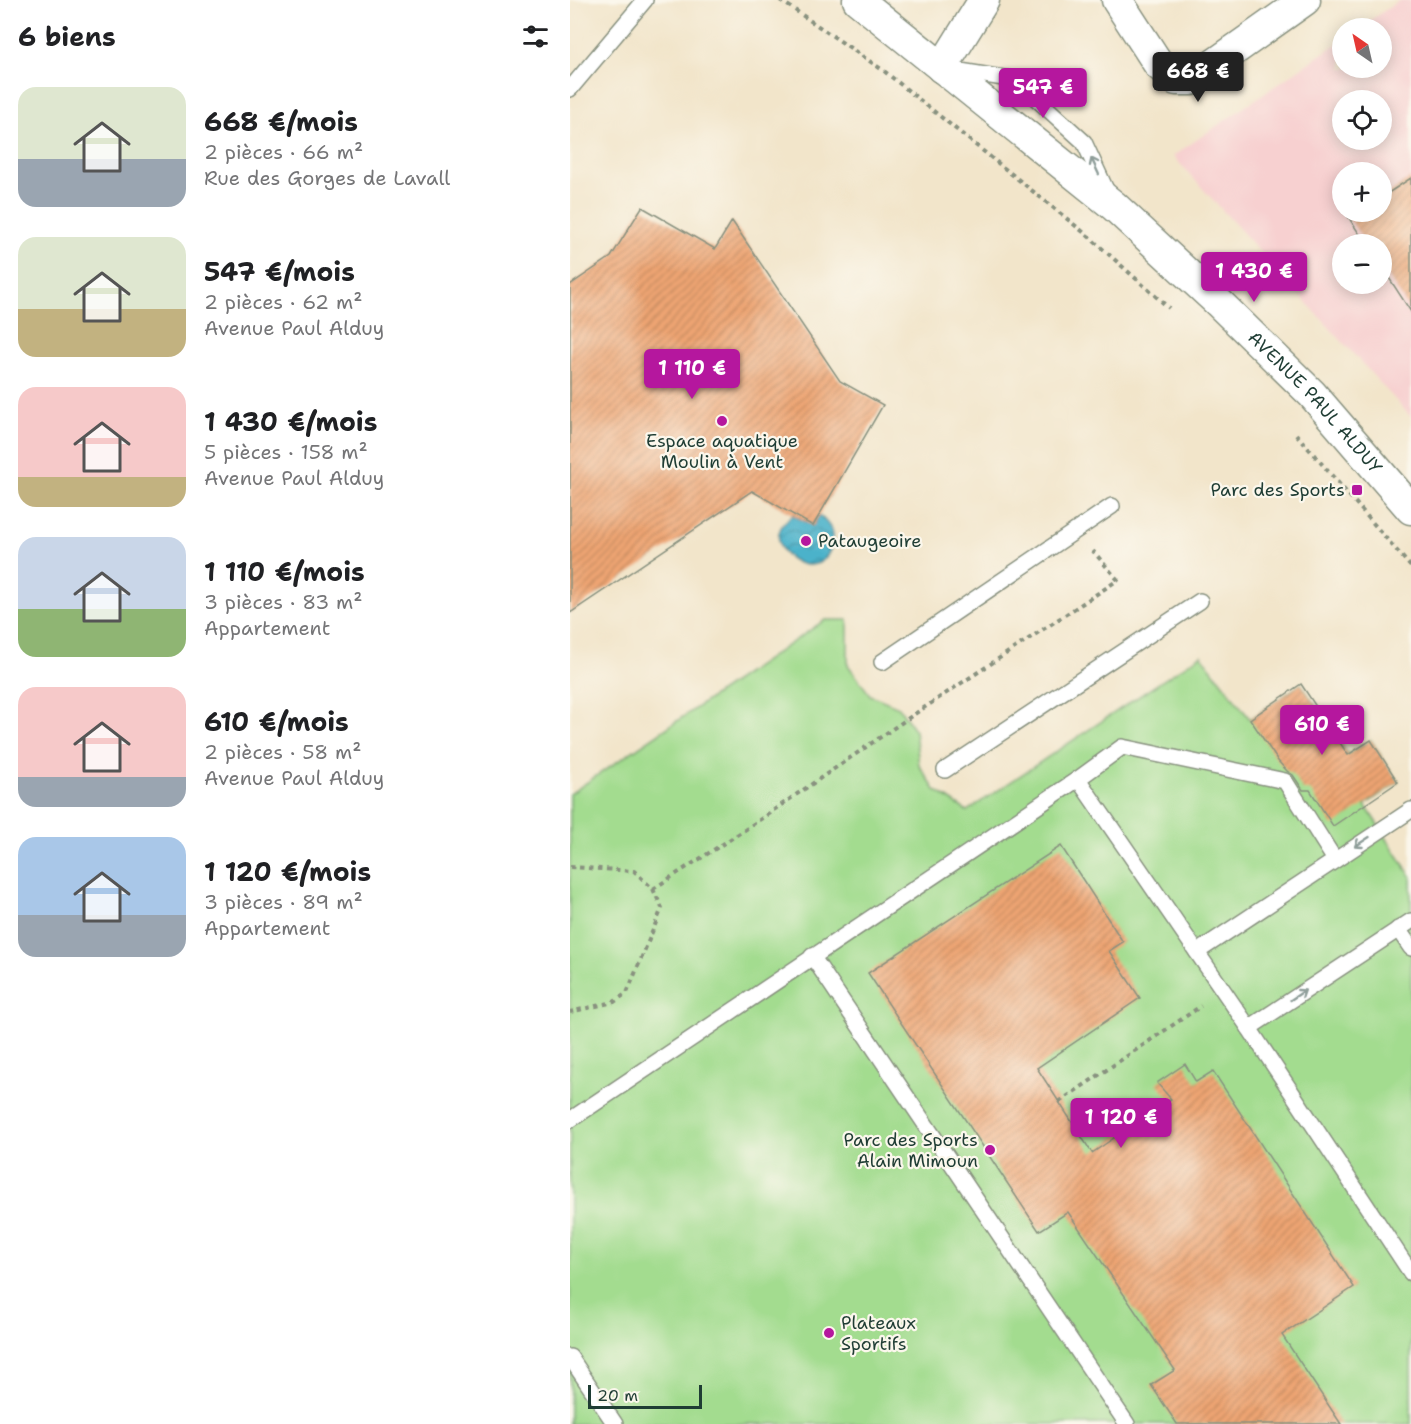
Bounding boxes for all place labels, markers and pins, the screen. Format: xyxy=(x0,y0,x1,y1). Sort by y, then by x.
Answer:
pin: 668 € xyxy=(1156,52,1240,103)
pin: 547 € xyxy=(1001,68,1085,119)
pin: 1 430 € xyxy=(1199,252,1309,303)
pin: 1 110 € xyxy=(637,349,747,400)
marker: Espace aquatique Moulin à Vent xyxy=(715,414,729,428)
place label: Espace aquatique Moulin à Vent xyxy=(646,429,798,474)
place label: Parc des Sports xyxy=(1210,478,1345,502)
marker: Parc des Sports xyxy=(1350,483,1364,497)
place label: Pataugeoire xyxy=(818,529,921,553)
marker: Pataugeoire xyxy=(799,534,813,548)
pin: 610 € xyxy=(1280,705,1364,756)
pin: 1 120 € xyxy=(1066,1098,1176,1149)
place label: Parc des Sports Alain Mimoun xyxy=(843,1128,978,1173)
marker: Parc des Sports Alain Mimoun xyxy=(983,1143,997,1157)
place label: Plateaux Sportifs xyxy=(841,1311,916,1356)
marker: Plateaux Sportifs xyxy=(822,1326,836,1340)

